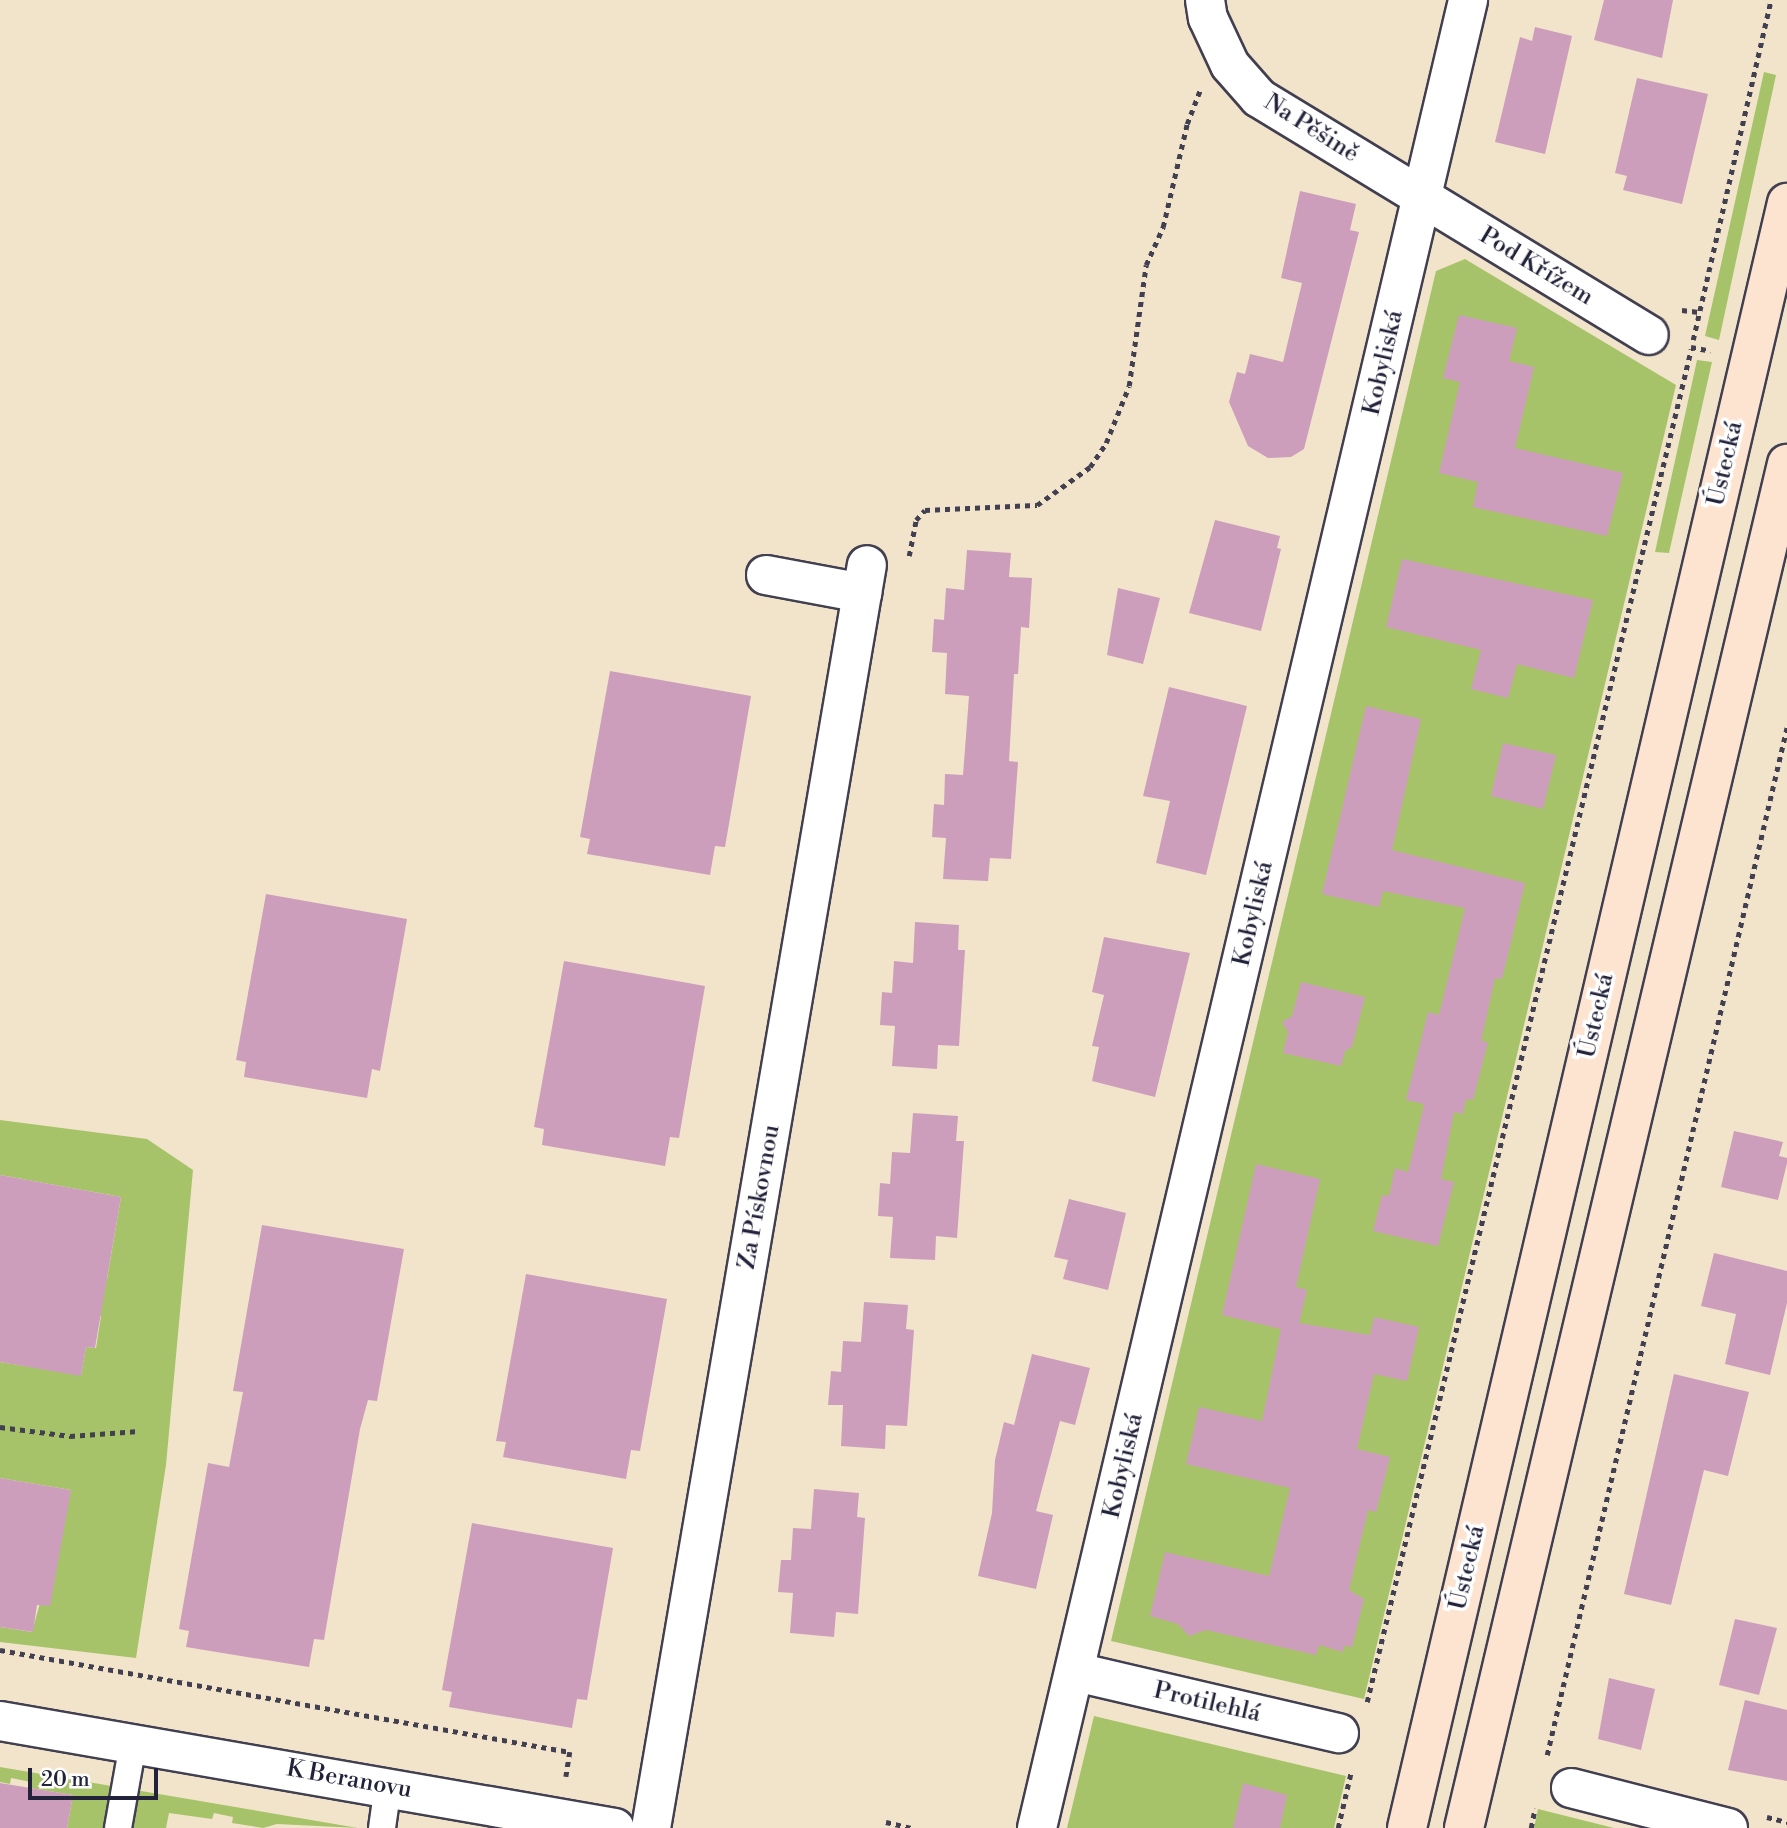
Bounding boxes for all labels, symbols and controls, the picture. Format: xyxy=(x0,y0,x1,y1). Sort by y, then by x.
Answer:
street label: Na Pěšině xyxy=(1258,89,1364,169)
street label: Pod Křížem xyxy=(1474,222,1598,312)
street label: Kobyliská xyxy=(1358,308,1410,418)
street label: Ústecká xyxy=(1702,419,1750,509)
street label: Kobyliská xyxy=(1228,859,1280,969)
street label: Ústecká xyxy=(1573,971,1621,1061)
street label: Za Pískovnou xyxy=(733,1122,787,1272)
street label: Kobyliská xyxy=(1098,1411,1150,1521)
street label: Ústecká xyxy=(1444,1523,1492,1613)
street label: Protilehlá xyxy=(1151,1677,1263,1729)
scale bar xyxy=(32,1755,161,1799)
street label: K Beranovu xyxy=(284,1755,414,1805)
text: 20 m xyxy=(41,1767,90,1793)

